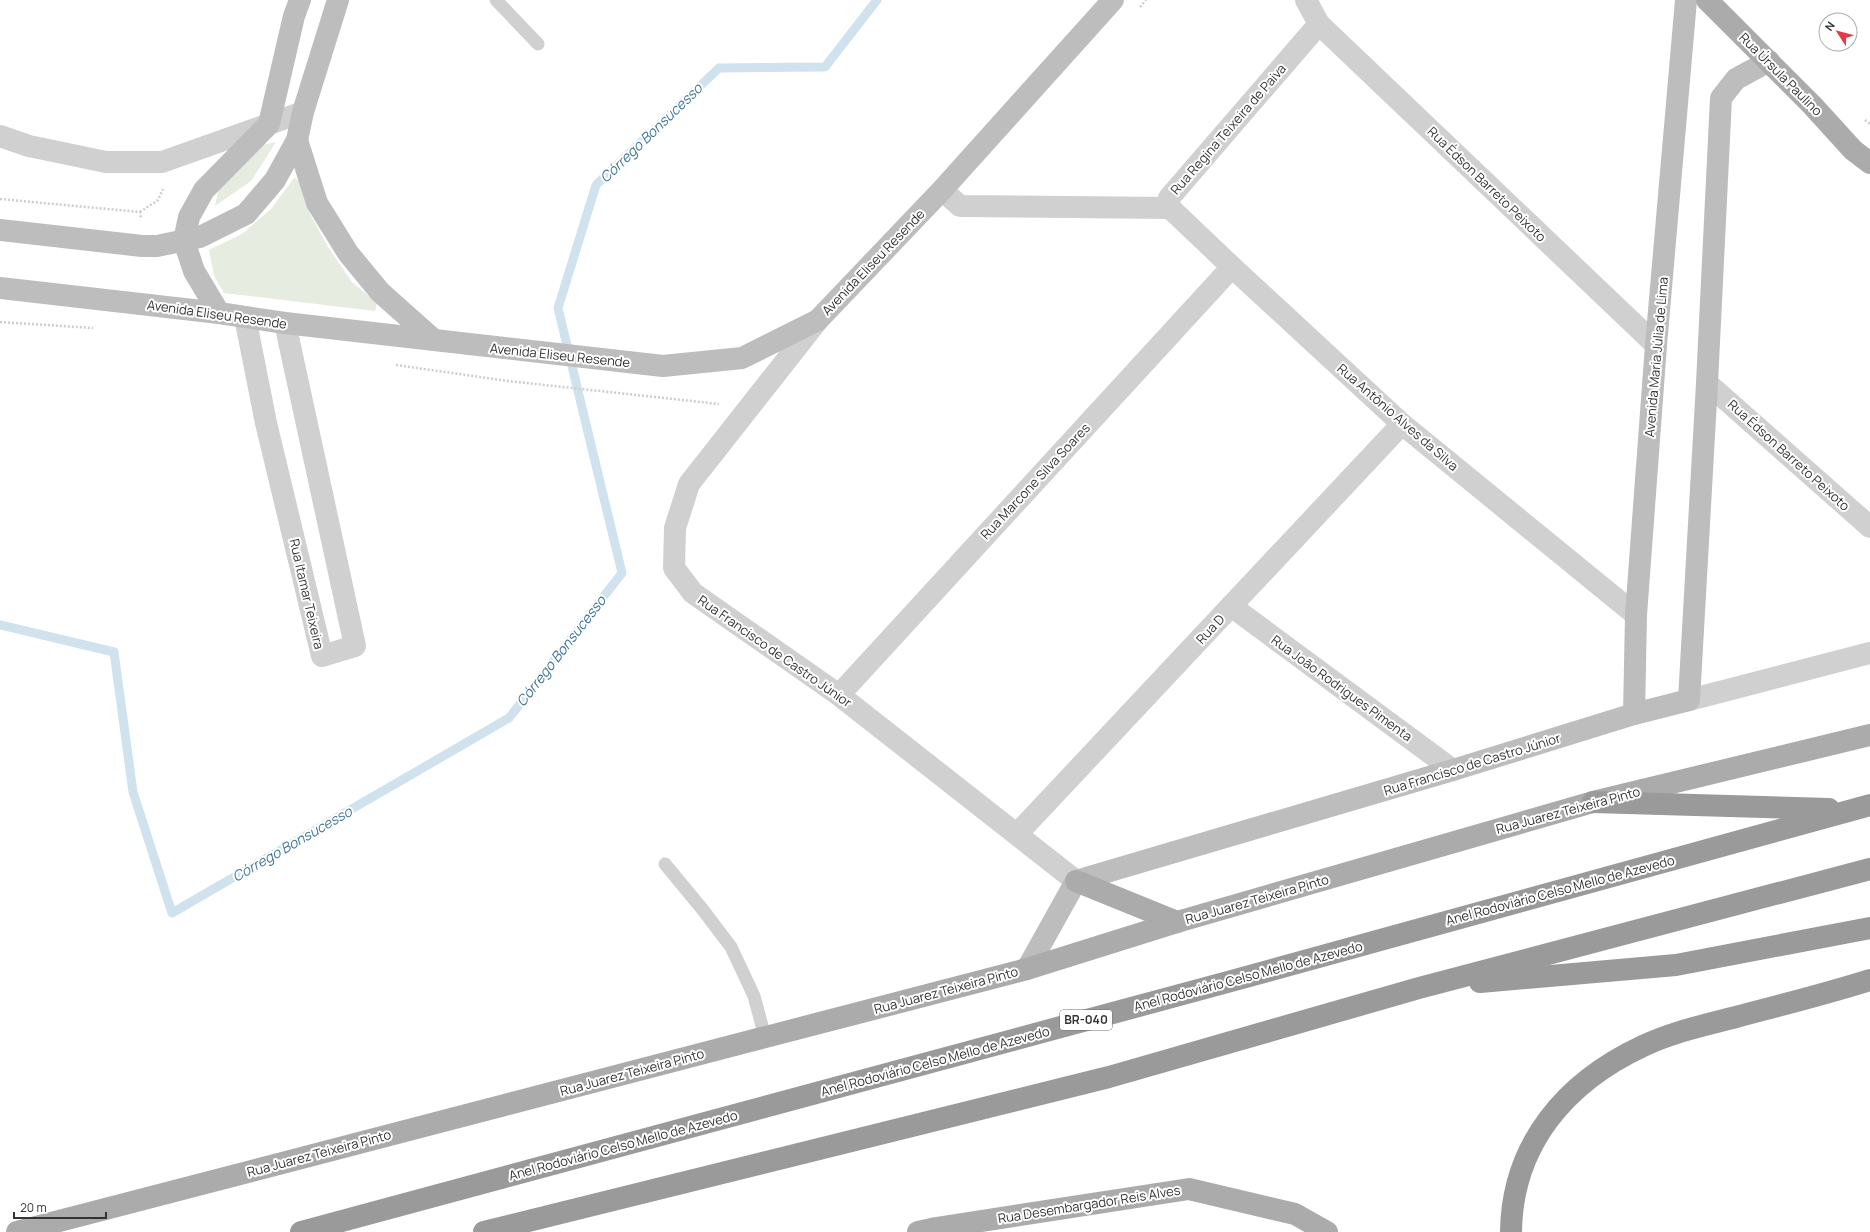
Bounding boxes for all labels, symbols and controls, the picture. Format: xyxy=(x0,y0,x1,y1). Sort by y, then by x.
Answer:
north arrow xyxy=(1818,12,1858,52)
text: N xyxy=(1821,18,1838,33)
street label: Rua Úrsula Paulino xyxy=(1736,29,1827,120)
street label: Rua Regina Teixeira de Paiva xyxy=(1166,60,1290,198)
water label: Córrego Bonsucesso xyxy=(595,78,706,186)
street label: Rua Édson Barreto Peixoto xyxy=(1424,123,1550,246)
street label: Avenida Eliseu Resende xyxy=(818,205,929,319)
street label: Avenida Maria Júlia de Lima xyxy=(1640,276,1672,438)
street label: Avenida Eliseu Resende xyxy=(146,295,288,333)
street label: Avenida Eliseu Resende xyxy=(489,339,631,371)
street label: Rua Antônio Alves da Silva xyxy=(1334,359,1462,475)
street label: Rua Édson Barreto Peixoto xyxy=(1724,395,1854,515)
street label: Rua Marcone Silva Soares xyxy=(976,419,1094,543)
street label: Rua Itamar Teixeira xyxy=(286,537,328,651)
water label: Córrego Bonsucesso xyxy=(511,591,610,710)
street label: Rua Francisco de Castro Júnior xyxy=(694,591,856,711)
street label: Rua D xyxy=(1192,610,1229,648)
street label: Rua João Rodrigues Pimenta xyxy=(1268,631,1416,745)
street label: Rua Francisco de Castro Júnior xyxy=(1381,728,1563,799)
street label: Rua Juarez Teixeira Pinto xyxy=(1494,782,1642,838)
water label: Córrego Bonsucesso xyxy=(228,801,356,886)
street label: Anel Rodoviário Celso Mello de Azevedo xyxy=(1444,851,1677,929)
street label: Rua Juarez Teixeira Pinto xyxy=(1183,870,1331,928)
street label: Anel Rodoviário Celso Mello de Azevedo xyxy=(1132,937,1365,1015)
street label: Rua Juarez Teixeira Pinto xyxy=(872,962,1020,1018)
road number: BR-040 xyxy=(1060,1010,1112,1030)
street label: Anel Rodoviário Celso Mello de Azevedo xyxy=(819,1022,1052,1100)
street label: Rua Juarez Teixeira Pinto xyxy=(558,1044,706,1100)
street label: Anel Rodoviário Celso Mello de Azevedo xyxy=(507,1106,740,1184)
street label: Rua Juarez Teixeira Pinto xyxy=(245,1125,393,1181)
street label: Rua Desembargador Reis Alves xyxy=(996,1181,1182,1227)
scale bar xyxy=(14,1194,106,1220)
text: 20 m xyxy=(20,1199,47,1216)

